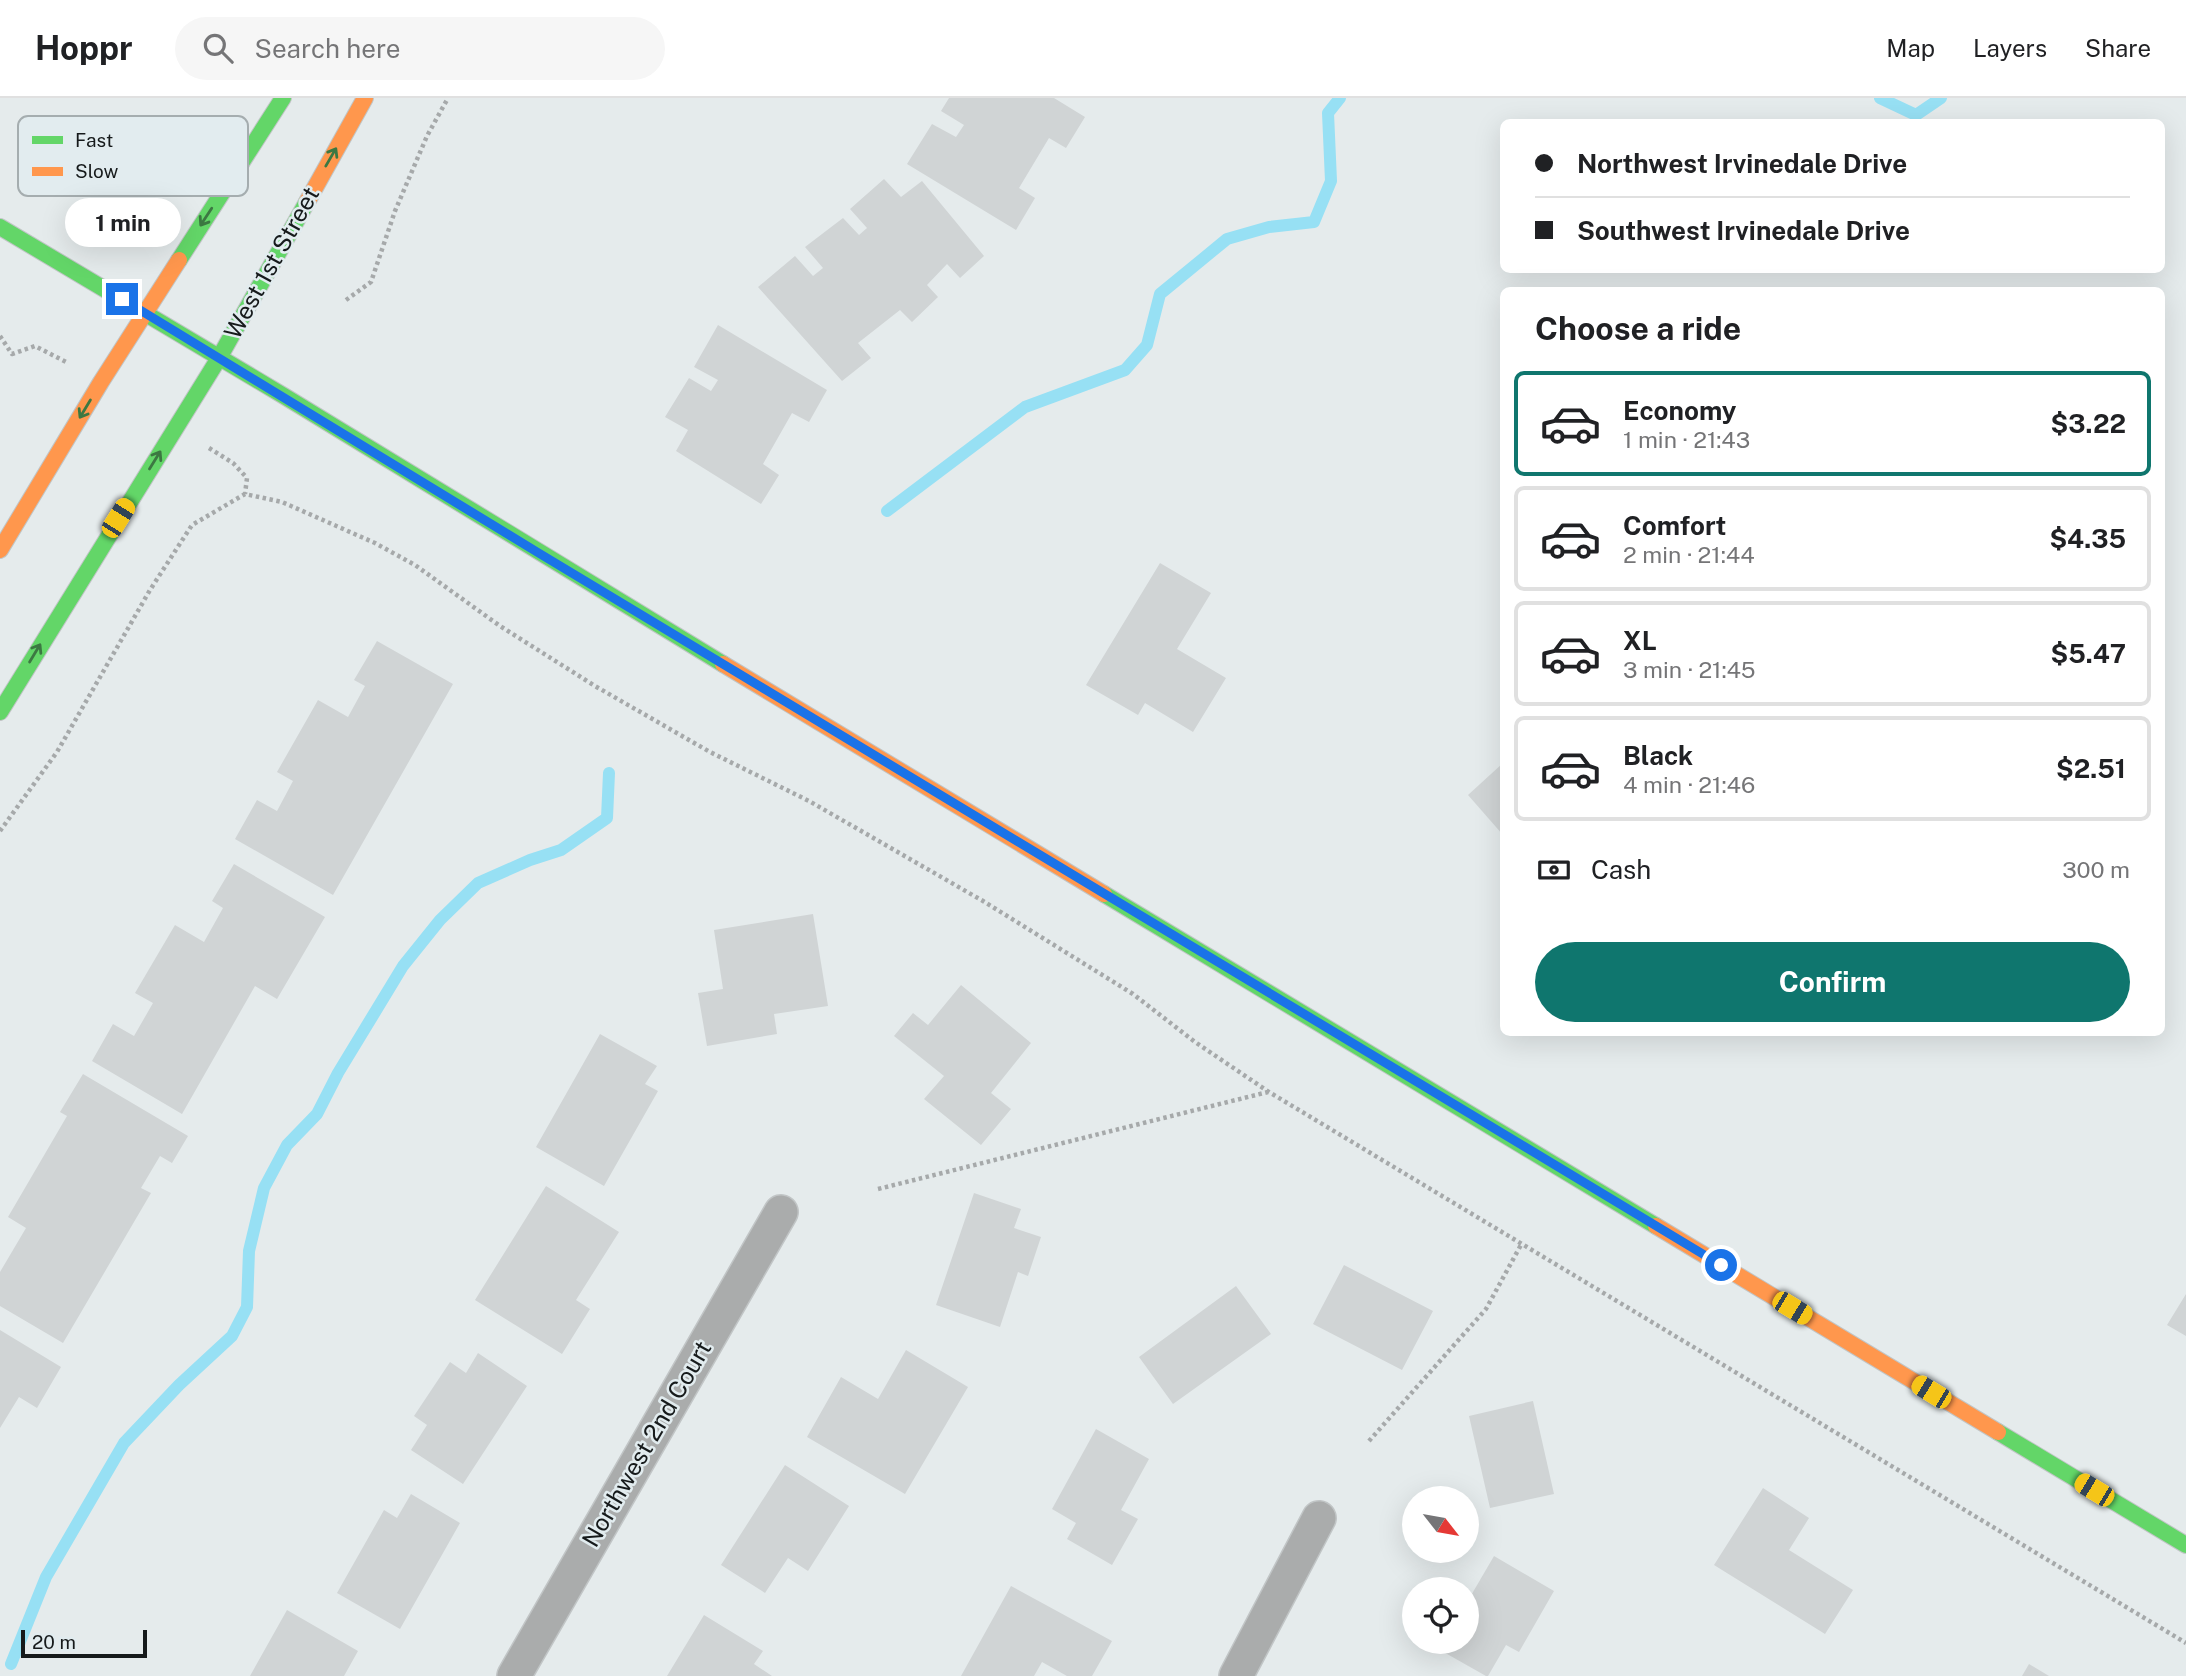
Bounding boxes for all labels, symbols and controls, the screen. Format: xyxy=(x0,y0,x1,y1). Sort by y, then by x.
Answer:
search box xyxy=(175,17,665,80)
text: Hoppr xyxy=(35,29,133,67)
icon: search xyxy=(199,29,237,67)
text: Search here xyxy=(255,33,401,64)
text: Map xyxy=(1886,34,1935,62)
text: Layers xyxy=(1973,34,2047,62)
text: Share xyxy=(2085,34,2151,62)
legend xyxy=(18,116,248,196)
text: Fast xyxy=(75,129,113,151)
one-way arrow xyxy=(324,148,338,168)
text: Northwest Irvinedale Drive xyxy=(1577,148,1907,179)
text: Slow xyxy=(75,160,119,182)
street label: West 1st Street xyxy=(218,182,324,343)
callout: 1 min xyxy=(64,198,180,246)
one-way arrow xyxy=(199,207,214,226)
text: 1 min xyxy=(95,209,151,236)
text: Southwest Irvinedale Drive xyxy=(1577,215,1910,246)
route end xyxy=(106,283,138,315)
text: Choose a ride xyxy=(1535,310,1741,347)
icon: car xyxy=(1539,392,1602,455)
text: Economy xyxy=(1623,395,1736,426)
one-way arrow xyxy=(77,399,91,419)
text: $3.22 xyxy=(2050,408,2126,439)
text: 1 min · 21:43 xyxy=(1623,426,1750,453)
one-way arrow xyxy=(148,450,162,470)
car xyxy=(98,495,139,541)
icon: car xyxy=(1539,507,1602,570)
text: Comfort xyxy=(1623,510,1726,541)
text: $4.35 xyxy=(2049,523,2126,554)
text: 2 min · 21:44 xyxy=(1623,541,1755,568)
icon: car xyxy=(1539,622,1602,685)
text: XL xyxy=(1623,625,1657,656)
text: $5.47 xyxy=(2050,638,2126,669)
one-way arrow xyxy=(29,643,42,664)
text: 3 min · 21:45 xyxy=(1623,656,1756,683)
icon: car xyxy=(1539,737,1602,800)
text: Black xyxy=(1623,740,1693,771)
text: $2.51 xyxy=(2056,753,2126,784)
text: 4 min · 21:46 xyxy=(1623,771,1755,798)
icon: cash xyxy=(1535,851,1573,889)
text: Cash xyxy=(1591,854,1651,885)
text: 300 m xyxy=(2062,856,2130,883)
button: Confirm xyxy=(1535,942,2130,1022)
route start xyxy=(1705,1249,1737,1281)
car xyxy=(1769,1288,1816,1328)
street label: Northwest 2nd Court xyxy=(576,1336,717,1551)
car xyxy=(1908,1372,1955,1412)
car xyxy=(2071,1470,2118,1510)
north arrow xyxy=(1402,1486,1479,1563)
map controls xyxy=(1402,1486,1479,1654)
button: locate xyxy=(1402,1577,1479,1654)
scale bar xyxy=(21,1627,147,1659)
text: 20 m xyxy=(32,1631,76,1653)

